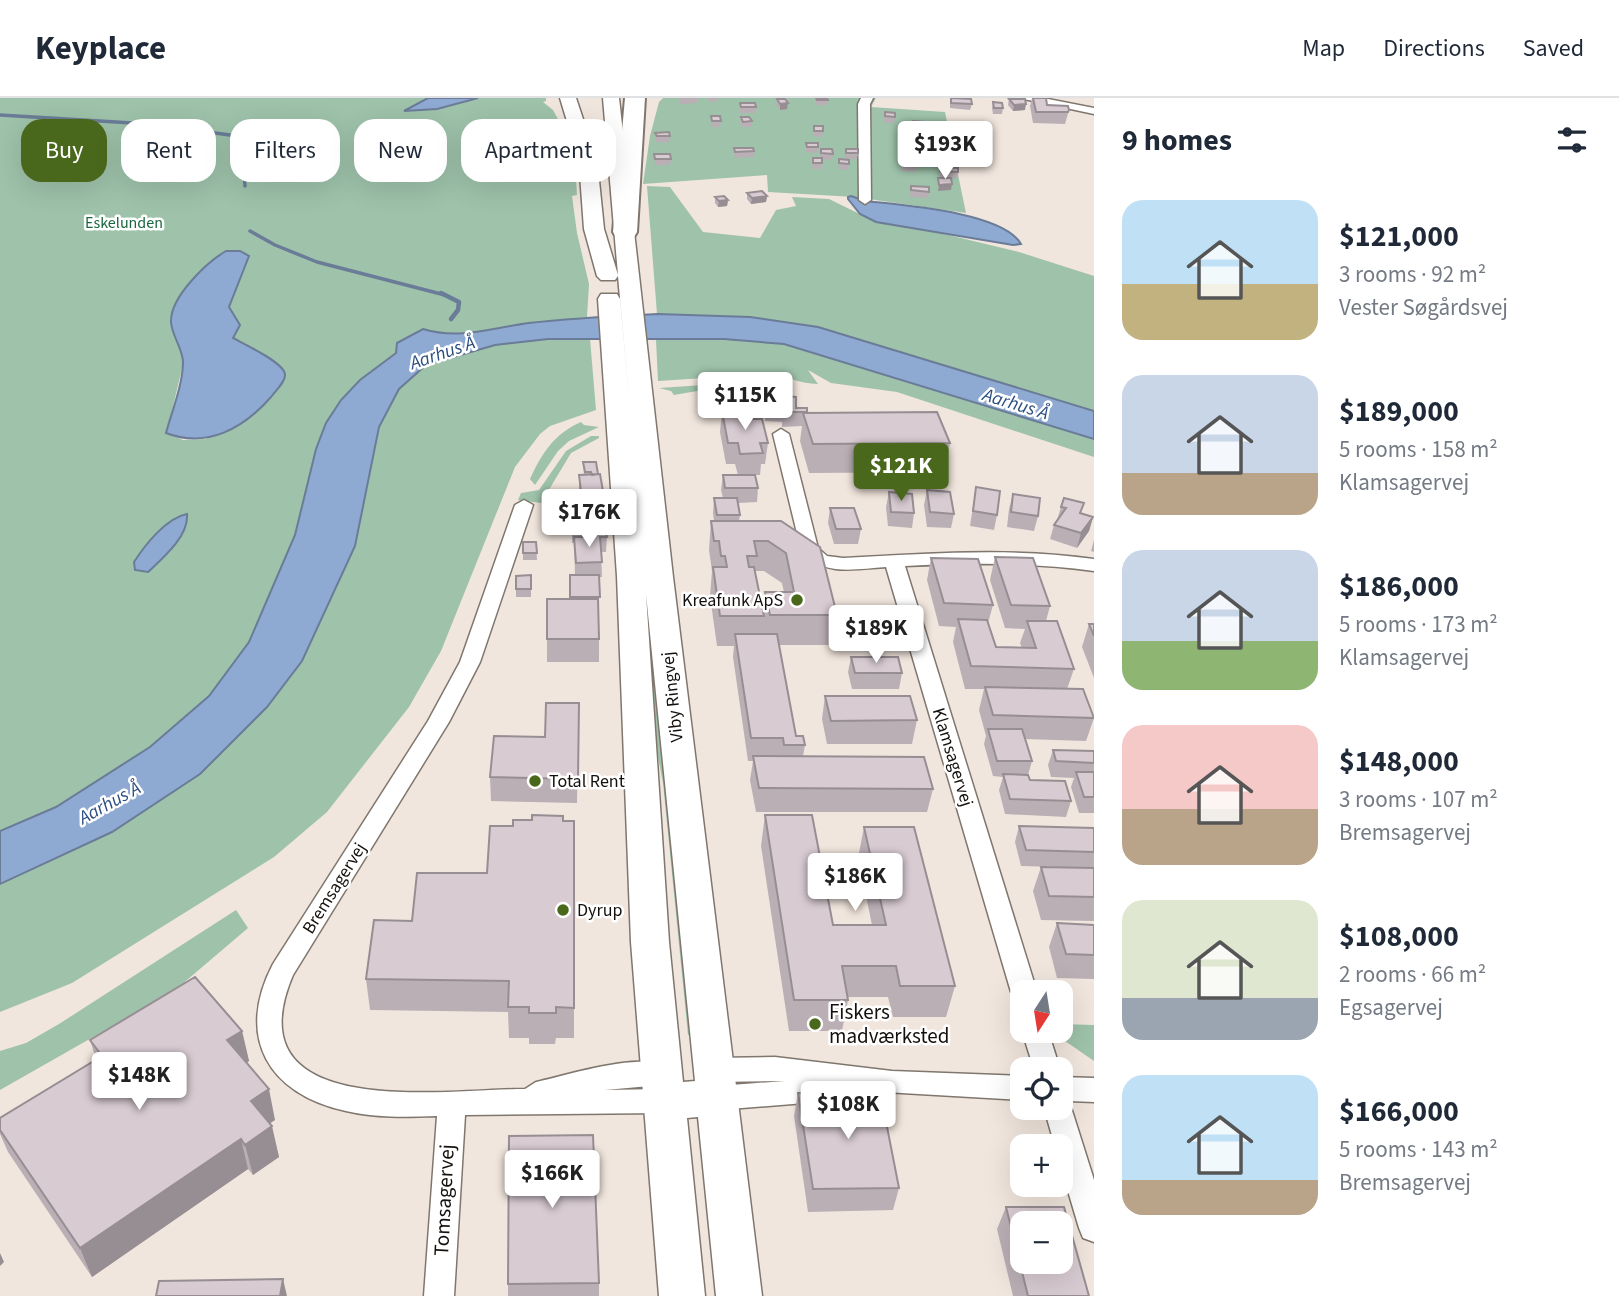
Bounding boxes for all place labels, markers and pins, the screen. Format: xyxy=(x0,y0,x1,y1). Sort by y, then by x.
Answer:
pin: $193K xyxy=(896,122,994,181)
pin: $115K xyxy=(696,372,794,432)
pin: $121K xyxy=(852,444,950,503)
pin: $176K xyxy=(540,490,638,549)
place label: Kreafunk ApS xyxy=(682,588,783,613)
marker: Kreafunk ApS xyxy=(789,592,805,608)
pin: $189K xyxy=(827,606,925,665)
place label: Total Rent xyxy=(549,769,625,794)
marker: Total Rent xyxy=(527,773,543,789)
pin: $186K xyxy=(806,854,904,913)
place label: Dyrup xyxy=(577,898,623,923)
marker: Dyrup xyxy=(555,902,571,918)
place label: Fiskers madværksted xyxy=(829,997,949,1051)
marker: Fiskers madværksted xyxy=(807,1016,823,1032)
pin: $148K xyxy=(90,1052,188,1112)
pin: $108K xyxy=(799,1082,897,1141)
pin: $166K xyxy=(503,1150,601,1210)

